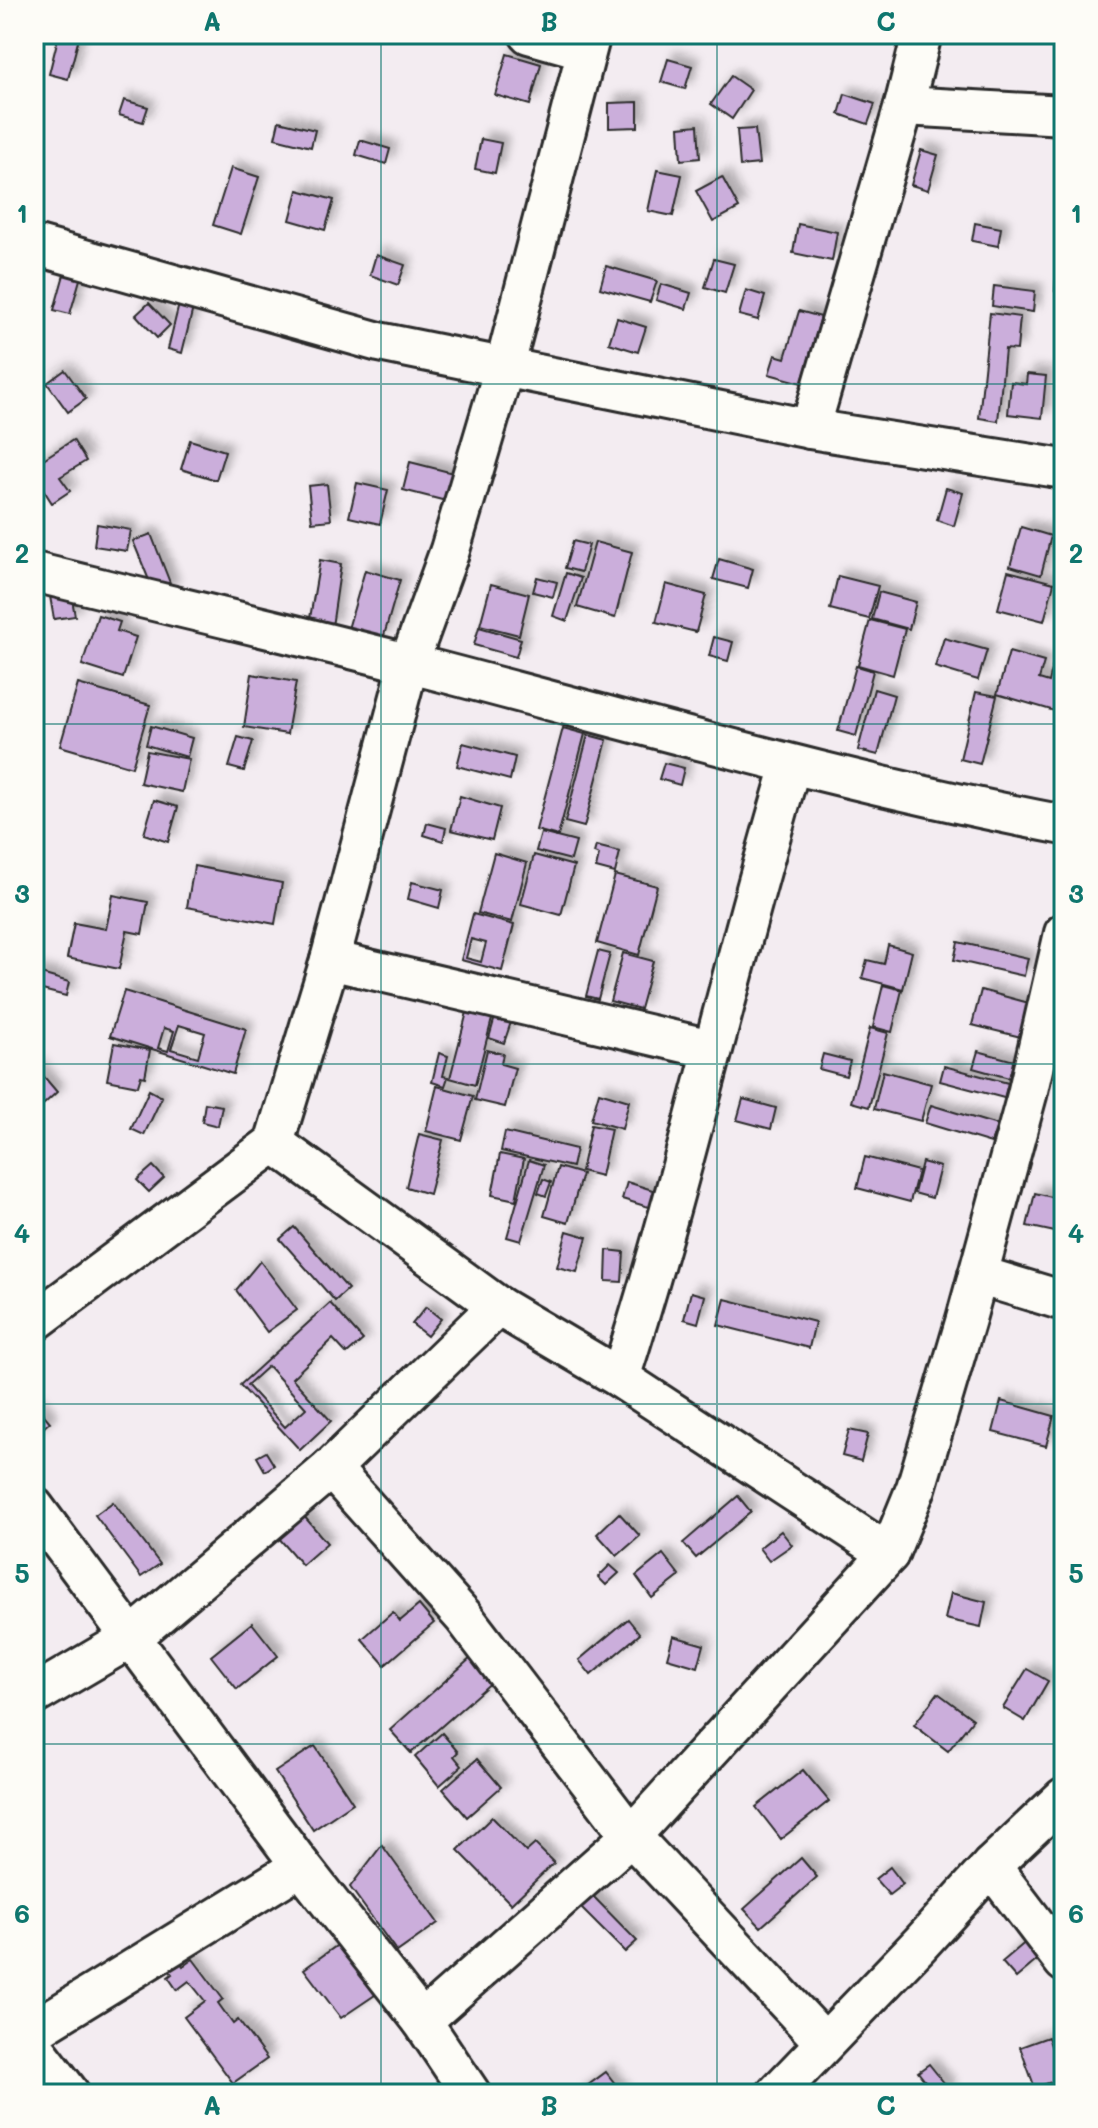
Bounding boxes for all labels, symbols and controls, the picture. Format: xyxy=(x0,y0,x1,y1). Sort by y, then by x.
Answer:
text: A xyxy=(203,4,221,38)
text: B xyxy=(540,4,558,38)
text: C xyxy=(876,4,896,38)
text: 1 xyxy=(16,196,28,230)
text: 1 xyxy=(1070,196,1082,230)
text: 2 xyxy=(15,536,29,570)
text: 2 xyxy=(1069,536,1083,570)
text: 3 xyxy=(14,876,30,910)
text: 3 xyxy=(1068,876,1084,910)
text: 4 xyxy=(14,1216,30,1250)
text: 4 xyxy=(1068,1216,1084,1250)
text: 5 xyxy=(14,1556,30,1590)
text: 5 xyxy=(1068,1556,1084,1590)
text: 6 xyxy=(14,1896,30,1930)
text: 6 xyxy=(1068,1896,1084,1930)
text: A xyxy=(203,2088,221,2122)
text: B xyxy=(540,2088,558,2122)
text: C xyxy=(876,2088,896,2122)

